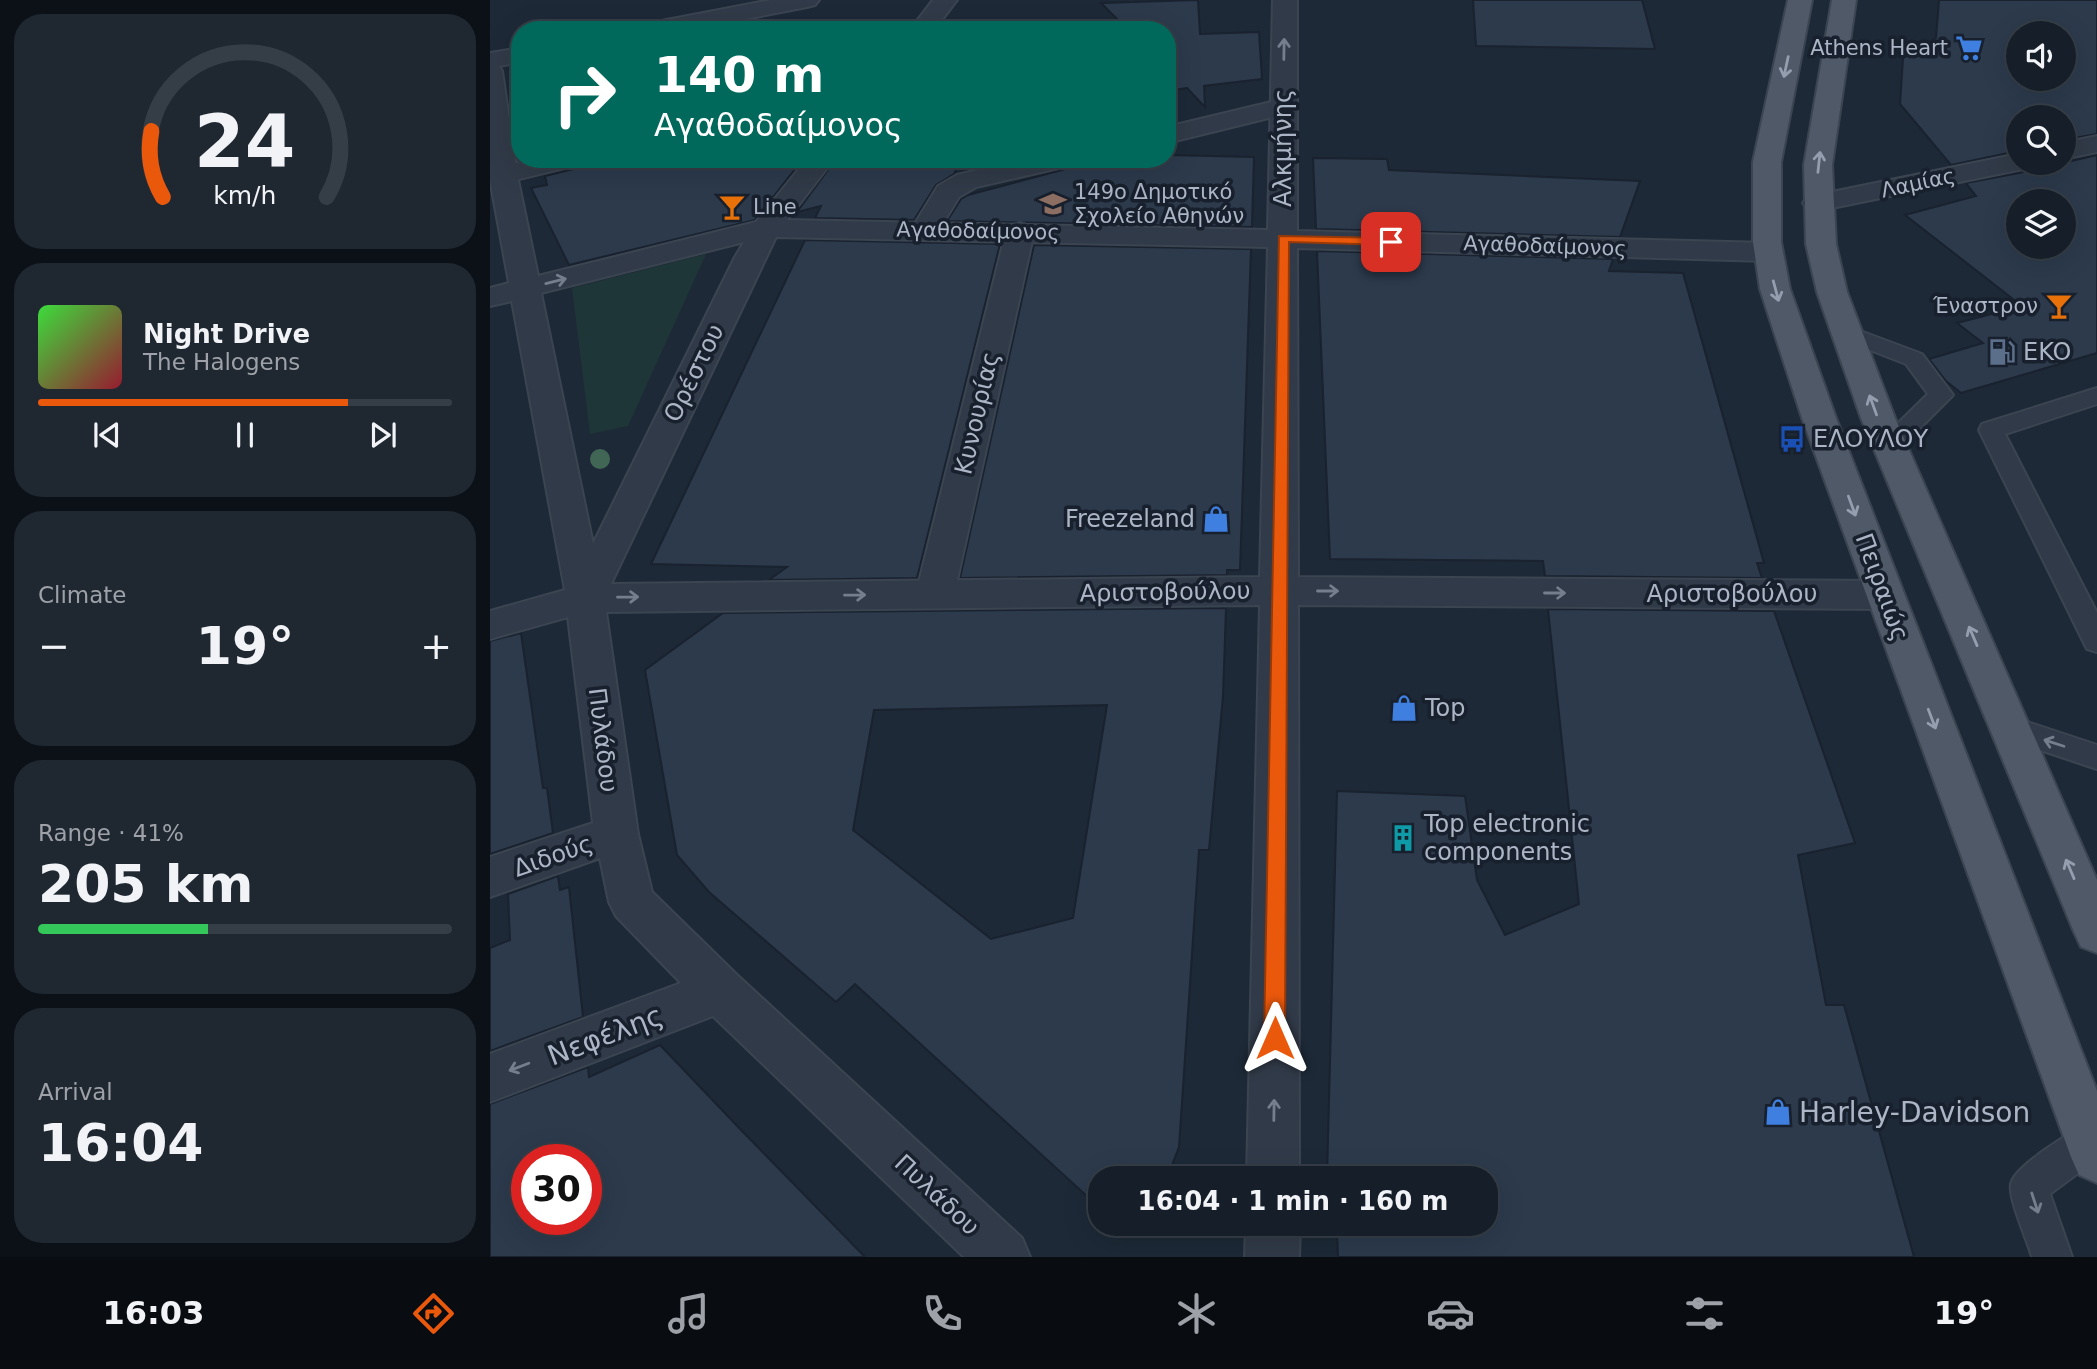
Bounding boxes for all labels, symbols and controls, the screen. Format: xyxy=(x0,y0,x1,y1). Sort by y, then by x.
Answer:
map controls xyxy=(2006,21,2076,259)
button: sound xyxy=(2006,21,2076,91)
supermarket icon: Athens Heart xyxy=(1954,33,1984,63)
place label: Athens Heart xyxy=(1810,36,1948,60)
one-way arrow xyxy=(1277,38,1291,61)
text: 140 m xyxy=(654,47,824,104)
icon: right xyxy=(539,49,630,140)
one-way arrow xyxy=(1779,55,1793,78)
street label: Αλκμήνης xyxy=(1269,89,1297,207)
text: 24 xyxy=(194,100,296,185)
button: search xyxy=(2006,105,2076,175)
text: Αγαθοδαίμονος xyxy=(654,106,903,144)
one-way arrow xyxy=(1813,151,1826,174)
street label: Λαμίας xyxy=(1879,163,1957,203)
place label: 149ο Δημοτικό Σχολείο Αθηνών xyxy=(1074,180,1244,228)
text: km/h xyxy=(213,181,277,210)
school or university icon: 149ο Δημοτικό Σχολείο Αθηνών xyxy=(1038,189,1068,219)
button: layers xyxy=(2006,189,2076,259)
bar icon: Line xyxy=(717,192,747,222)
place label: Line xyxy=(753,195,797,219)
pin xyxy=(1361,212,1421,272)
street label: Αγαθοδαίμονος xyxy=(896,218,1060,244)
icon: arrive xyxy=(1372,223,1410,261)
street label: Αγαθοδαίμονος xyxy=(1463,231,1627,261)
one-way arrow xyxy=(544,274,567,287)
one-way arrow xyxy=(1771,280,1784,302)
bar icon: Έναστρον xyxy=(2044,291,2074,321)
place label: Έναστρον xyxy=(1932,294,2038,318)
text: Night Drive xyxy=(143,319,310,349)
street label: Ορέστου xyxy=(658,320,730,426)
fuel station icon: EKO xyxy=(1987,337,2017,367)
place label: EKO xyxy=(2023,338,2071,366)
text: The Halogens xyxy=(143,349,300,375)
street label: Κυνουρίας xyxy=(949,349,1005,477)
one-way arrow xyxy=(1866,395,1878,417)
icon: previous xyxy=(88,416,126,454)
icon: pause xyxy=(226,416,264,454)
icon: next xyxy=(364,416,402,454)
bus stop icon: ΕΛΟΥΛΟΥ xyxy=(1777,424,1807,454)
place label: ΕΛΟΥΛΟΥ xyxy=(1813,425,1928,453)
one-way arrow xyxy=(1847,494,1860,516)
shop icon: Freezeland xyxy=(1201,504,1231,534)
place label: Freezeland xyxy=(1065,505,1195,533)
street label: Πειραιώς xyxy=(1850,529,1914,645)
street label: Αριστοβούλου xyxy=(1079,577,1251,607)
street label: Αριστοβούλου xyxy=(1647,580,1817,608)
text: Climate xyxy=(38,582,127,608)
one-way arrow xyxy=(1316,584,1339,598)
one-way arrow xyxy=(1544,586,1567,600)
one-way arrow xyxy=(844,588,867,602)
one-way arrow xyxy=(616,590,639,604)
text: 19° xyxy=(196,616,294,676)
text: − xyxy=(38,624,70,668)
text: + xyxy=(420,624,452,668)
one-way arrow xyxy=(1966,626,1979,648)
street label: Πυλάδου xyxy=(583,686,623,794)
shop icon: Top xyxy=(1389,693,1419,723)
place label: Top xyxy=(1424,694,1466,722)
one-way arrow xyxy=(1927,707,1939,729)
one-way arrow xyxy=(2044,736,2066,748)
place label: Top electronic components xyxy=(1423,810,1590,866)
text: Range · 41% xyxy=(38,820,184,846)
building icon: Top electronic components xyxy=(1388,823,1418,853)
street label: Διδούς xyxy=(510,829,596,883)
text: 205 km xyxy=(38,854,253,914)
one-way arrow xyxy=(2063,858,2076,880)
street label: Νεφέλης xyxy=(543,998,667,1072)
position arrow xyxy=(1238,1001,1312,1075)
one-way arrow xyxy=(508,1062,530,1075)
text: Arrival xyxy=(38,1079,113,1105)
place label: Harley-Davidson xyxy=(1799,1096,2030,1129)
shop icon: Harley-Davidson xyxy=(1763,1097,1793,1127)
one-way arrow xyxy=(1267,1098,1281,1121)
text: 16:04 xyxy=(38,1113,204,1173)
speed limit sign: 30 xyxy=(511,1144,602,1235)
street label: Πυλάδου xyxy=(889,1149,985,1241)
text: 16:04 · 1 min · 160 m xyxy=(1138,1186,1448,1216)
one-way arrow xyxy=(2030,1192,2042,1214)
icon: directions xyxy=(409,1289,458,1338)
icon: music xyxy=(664,1289,713,1338)
icon: phone xyxy=(918,1289,967,1338)
icon: climate xyxy=(1172,1289,1221,1338)
icon: car xyxy=(1426,1289,1475,1338)
icon: filters xyxy=(1680,1289,1729,1338)
text: 16:03 xyxy=(103,1294,204,1332)
text: 19° xyxy=(1934,1294,1994,1332)

